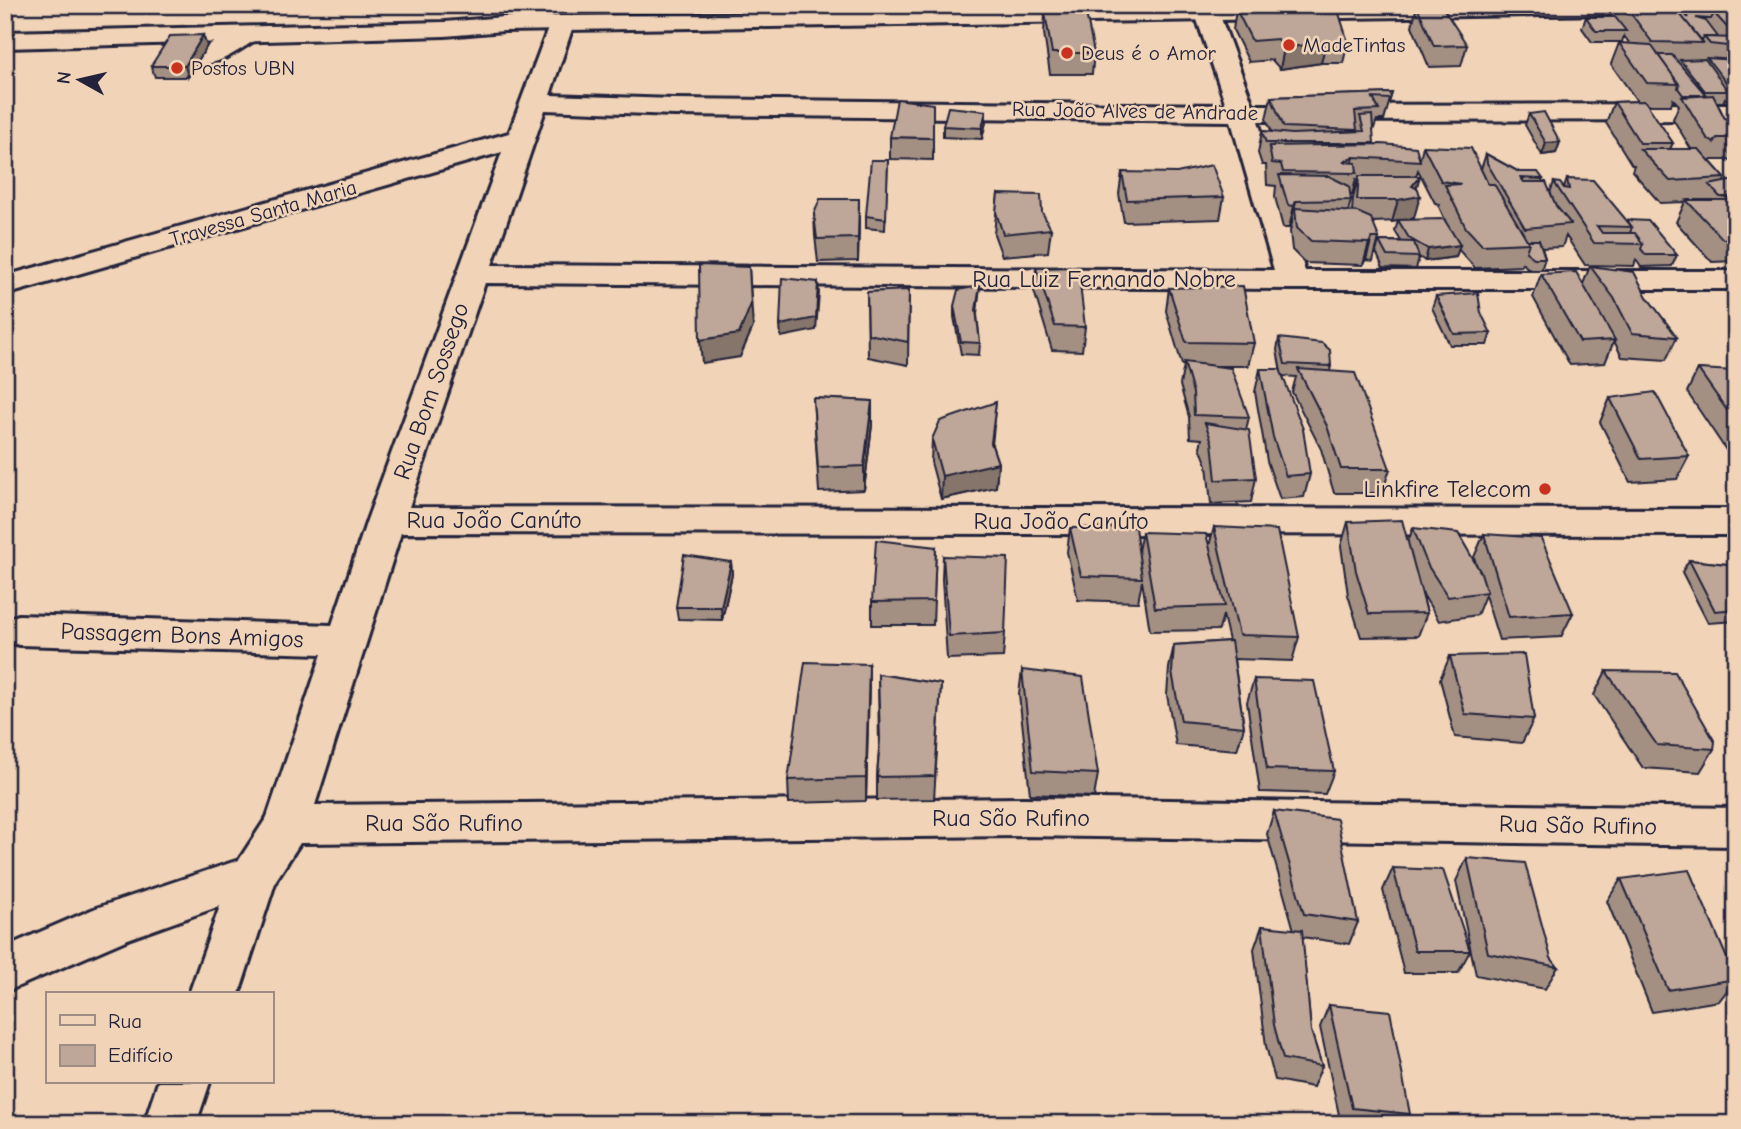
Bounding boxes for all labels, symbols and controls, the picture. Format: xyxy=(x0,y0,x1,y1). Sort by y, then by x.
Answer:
place label: MadeTintas xyxy=(1303,33,1405,57)
marker: MadeTintas xyxy=(1281,37,1297,53)
place label: Deus é o Amor xyxy=(1081,41,1217,65)
marker: Deus é o Amor xyxy=(1059,45,1075,61)
north arrow xyxy=(46,46,116,116)
place label: Postos UBN xyxy=(191,56,295,80)
marker: Postos UBN xyxy=(169,60,185,76)
text: N xyxy=(52,70,76,85)
street label: Rua João Alves de Andrade xyxy=(1012,97,1258,125)
street label: Travessa Santa Maria xyxy=(167,175,359,251)
street label: Rua Luiz Fernando Nobre xyxy=(972,265,1236,293)
street label: Rua Bom Sossego xyxy=(388,299,474,483)
place label: Linkfire Telecom xyxy=(1363,475,1531,503)
marker: Linkfire Telecom xyxy=(1537,481,1553,497)
street label: Rua João Canúto xyxy=(406,506,582,534)
street label: Rua João Canúto xyxy=(973,507,1149,535)
street label: Passagem Bons Amigos xyxy=(60,617,304,653)
street label: Rua São Rufino xyxy=(932,804,1090,832)
street label: Rua São Rufino xyxy=(365,809,523,837)
street label: Rua São Rufino xyxy=(1499,810,1657,840)
legend xyxy=(46,992,273,1084)
text: Rua xyxy=(108,1009,142,1033)
text: Edifício xyxy=(108,1043,173,1067)

